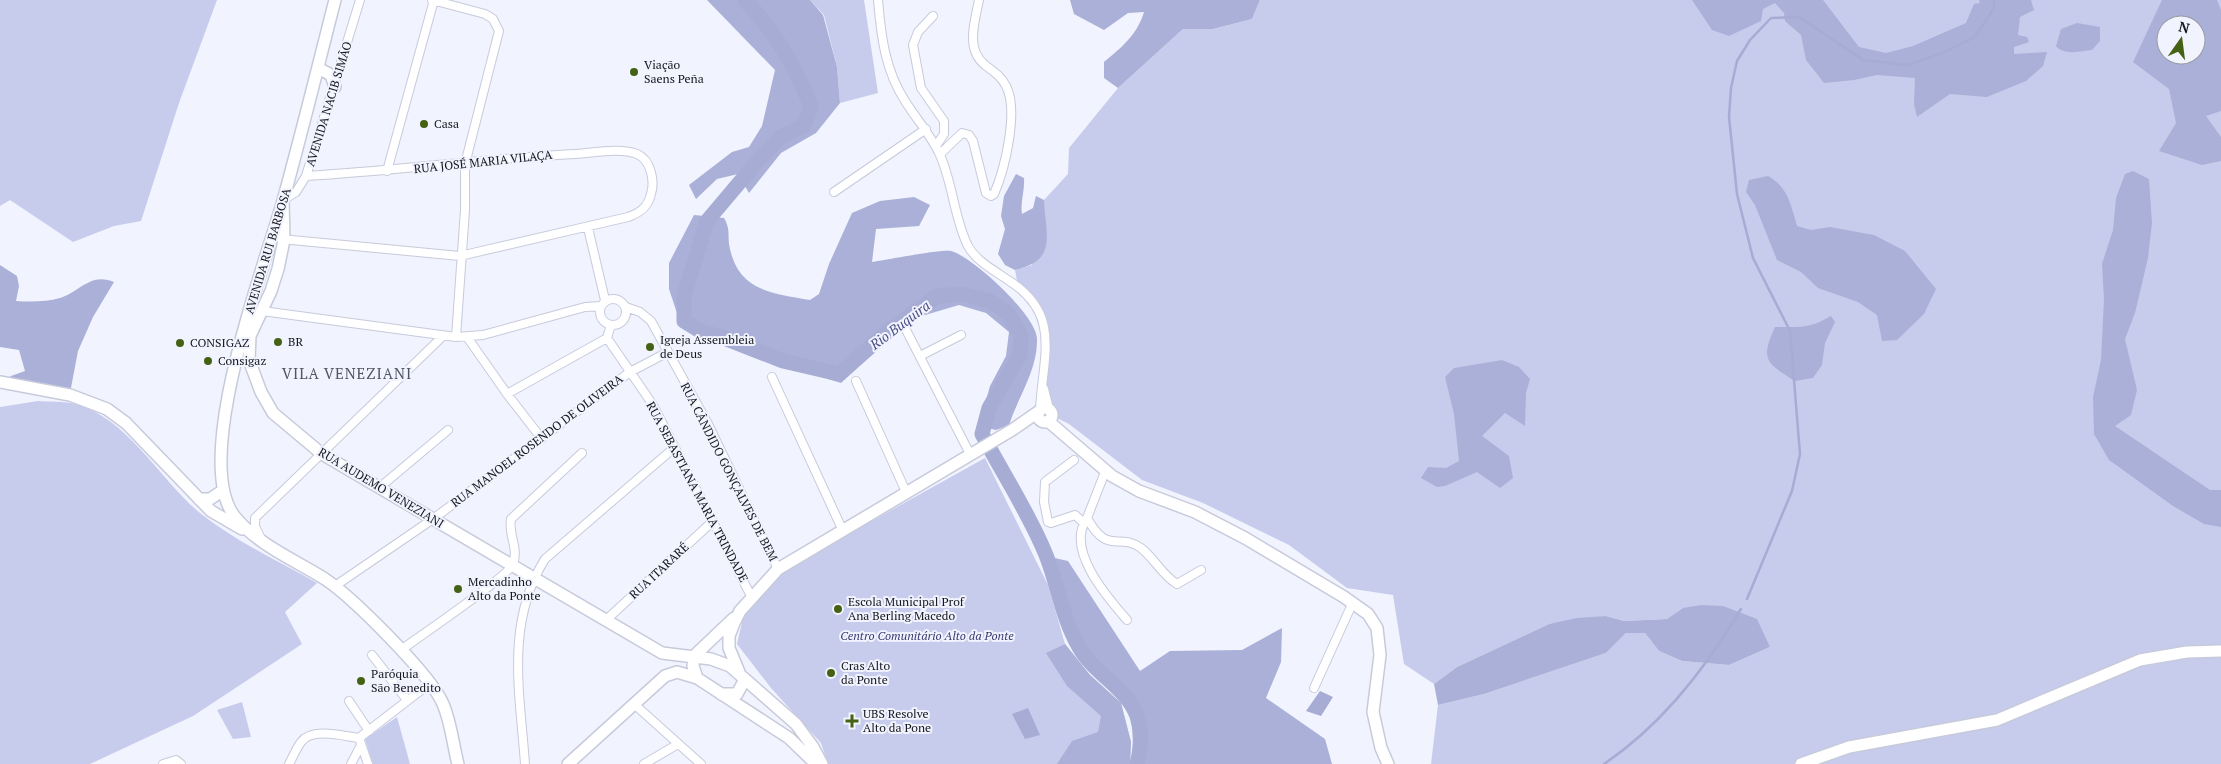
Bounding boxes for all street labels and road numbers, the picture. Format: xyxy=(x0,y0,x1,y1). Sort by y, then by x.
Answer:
street label: AVENIDA NACIB SIMÃO xyxy=(302,39,355,168)
street label: RUA JOSÉ MARIA VILAÇA xyxy=(413,147,554,176)
street label: AVENIDA RUI BARBOSA xyxy=(241,185,294,316)
street label: RUA MANOEL ROSENDO DE OLIVEIRA xyxy=(448,371,626,510)
street label: RUA CÂNDIDO GONÇALVES DE BEM xyxy=(678,380,782,564)
street label: RUA SEBASTIANA MARIA TRINDADE xyxy=(643,399,752,585)
street label: RUA AUDEMO VENEZIANI xyxy=(316,444,447,531)
street label: RUA ITARARÉ xyxy=(626,539,692,602)

